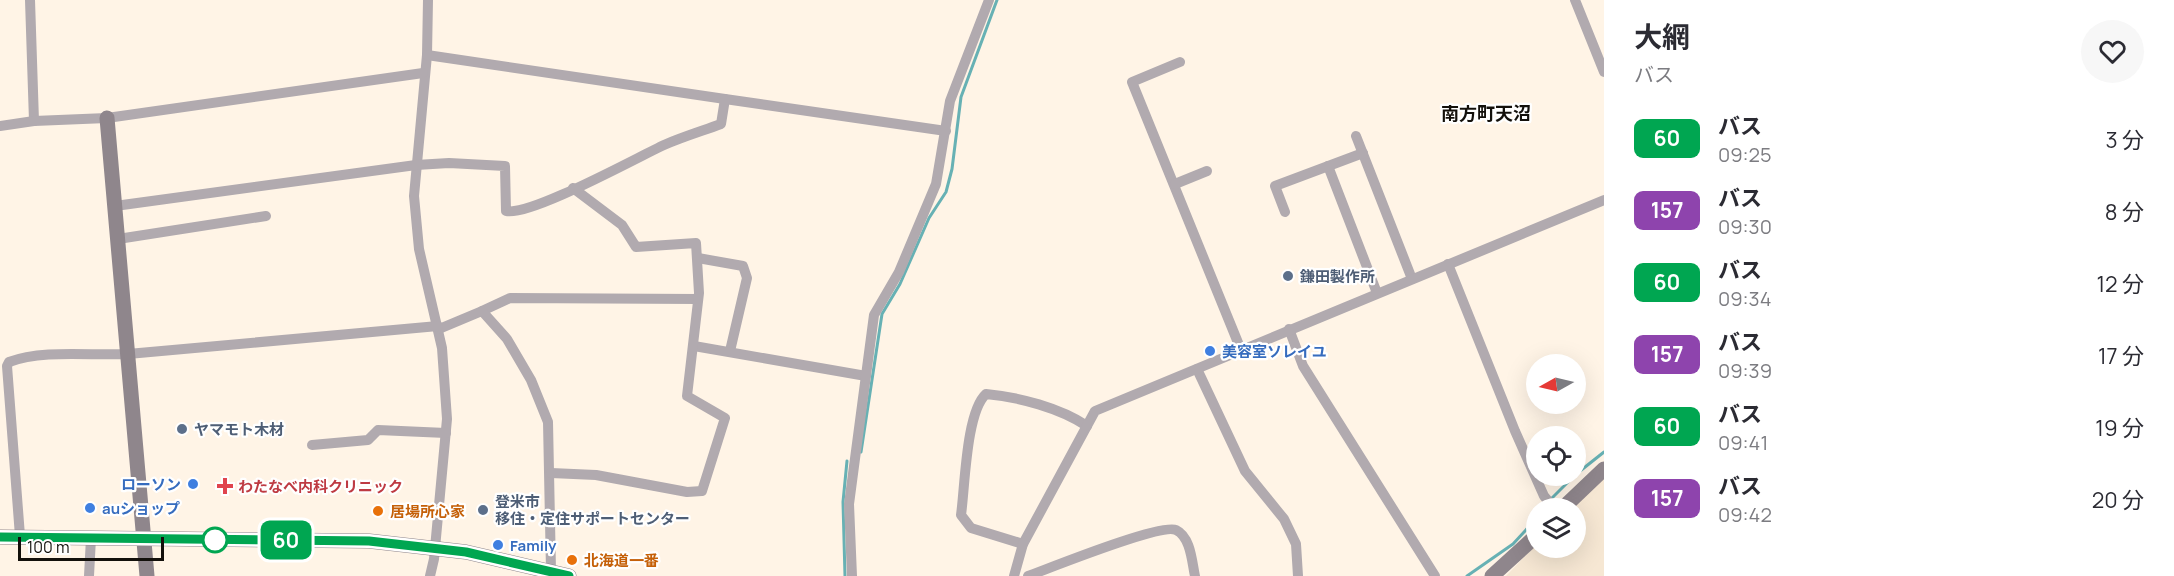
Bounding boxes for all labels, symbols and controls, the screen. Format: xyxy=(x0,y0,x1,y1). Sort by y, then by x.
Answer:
text: 大網 xyxy=(1634,17,1690,55)
button: heart xyxy=(2081,20,2144,83)
text: バス xyxy=(1634,61,1674,88)
district label: 南方町天沼 xyxy=(1441,101,1531,125)
text: バス xyxy=(1718,111,1762,141)
text: 60 xyxy=(1654,124,1680,152)
text: 3 分 xyxy=(2105,125,2144,155)
text: 09:25 xyxy=(1718,141,1772,168)
text: バス xyxy=(1718,183,1762,213)
text: 157 xyxy=(1651,196,1683,224)
text: 8 分 xyxy=(2105,197,2144,227)
text: 09:30 xyxy=(1718,213,1772,240)
text: バス xyxy=(1718,255,1762,285)
place label: 鎌田製作所 xyxy=(1299,266,1375,287)
text: 60 xyxy=(1654,268,1680,296)
marker: 鎌田製作所 xyxy=(1281,269,1295,283)
text: 12 分 xyxy=(2096,269,2144,299)
text: 09:34 xyxy=(1718,285,1771,312)
text: バス xyxy=(1718,327,1762,357)
text: 157 xyxy=(1651,340,1683,368)
place label: 美容室ソレイユ xyxy=(1222,341,1327,362)
text: 17 分 xyxy=(2098,341,2144,371)
marker: 美容室ソレイユ xyxy=(1203,344,1217,358)
north arrow xyxy=(1526,354,1586,414)
map controls xyxy=(1526,354,1586,558)
text: 09:39 xyxy=(1718,357,1772,384)
text: バス xyxy=(1718,399,1762,429)
text: 60 xyxy=(1654,412,1680,440)
text: 19 分 xyxy=(2095,413,2144,443)
place label: ヤマモト木材 xyxy=(194,419,284,440)
marker: ヤマモト木材 xyxy=(175,422,189,436)
button: locate xyxy=(1526,426,1586,486)
text: 09:41 xyxy=(1718,429,1768,456)
text: バス xyxy=(1718,471,1762,501)
place label: ローソン xyxy=(121,474,181,495)
place label: わたなべ内科クリニック xyxy=(238,476,403,497)
marker: ローソン xyxy=(186,477,200,491)
marker: わたなべ内科クリニック xyxy=(216,477,234,495)
text: 157 xyxy=(1651,484,1683,512)
text: 20 分 xyxy=(2092,485,2144,515)
place label: 登米市 移住・定住サポートセンター xyxy=(495,491,690,529)
place label: auショップ xyxy=(102,498,180,519)
button: layers xyxy=(1526,498,1586,558)
marker: auショップ xyxy=(83,501,97,515)
place label: 居場所心家 xyxy=(390,501,465,522)
text: 09:42 xyxy=(1718,501,1772,528)
marker: 登米市 移住・定住サポートセンター xyxy=(476,503,490,517)
marker: 居場所心家 xyxy=(371,504,385,518)
line badge: 60 xyxy=(259,520,313,560)
text: 60 xyxy=(273,526,299,554)
unlabelled marker xyxy=(202,527,228,553)
scale bar xyxy=(18,534,164,562)
place label: Family xyxy=(510,535,557,556)
text: 100 m xyxy=(27,536,70,558)
marker: Family xyxy=(491,538,505,552)
place label: 北海道一番 xyxy=(584,550,659,571)
marker: 北海道一番 xyxy=(565,553,579,567)

